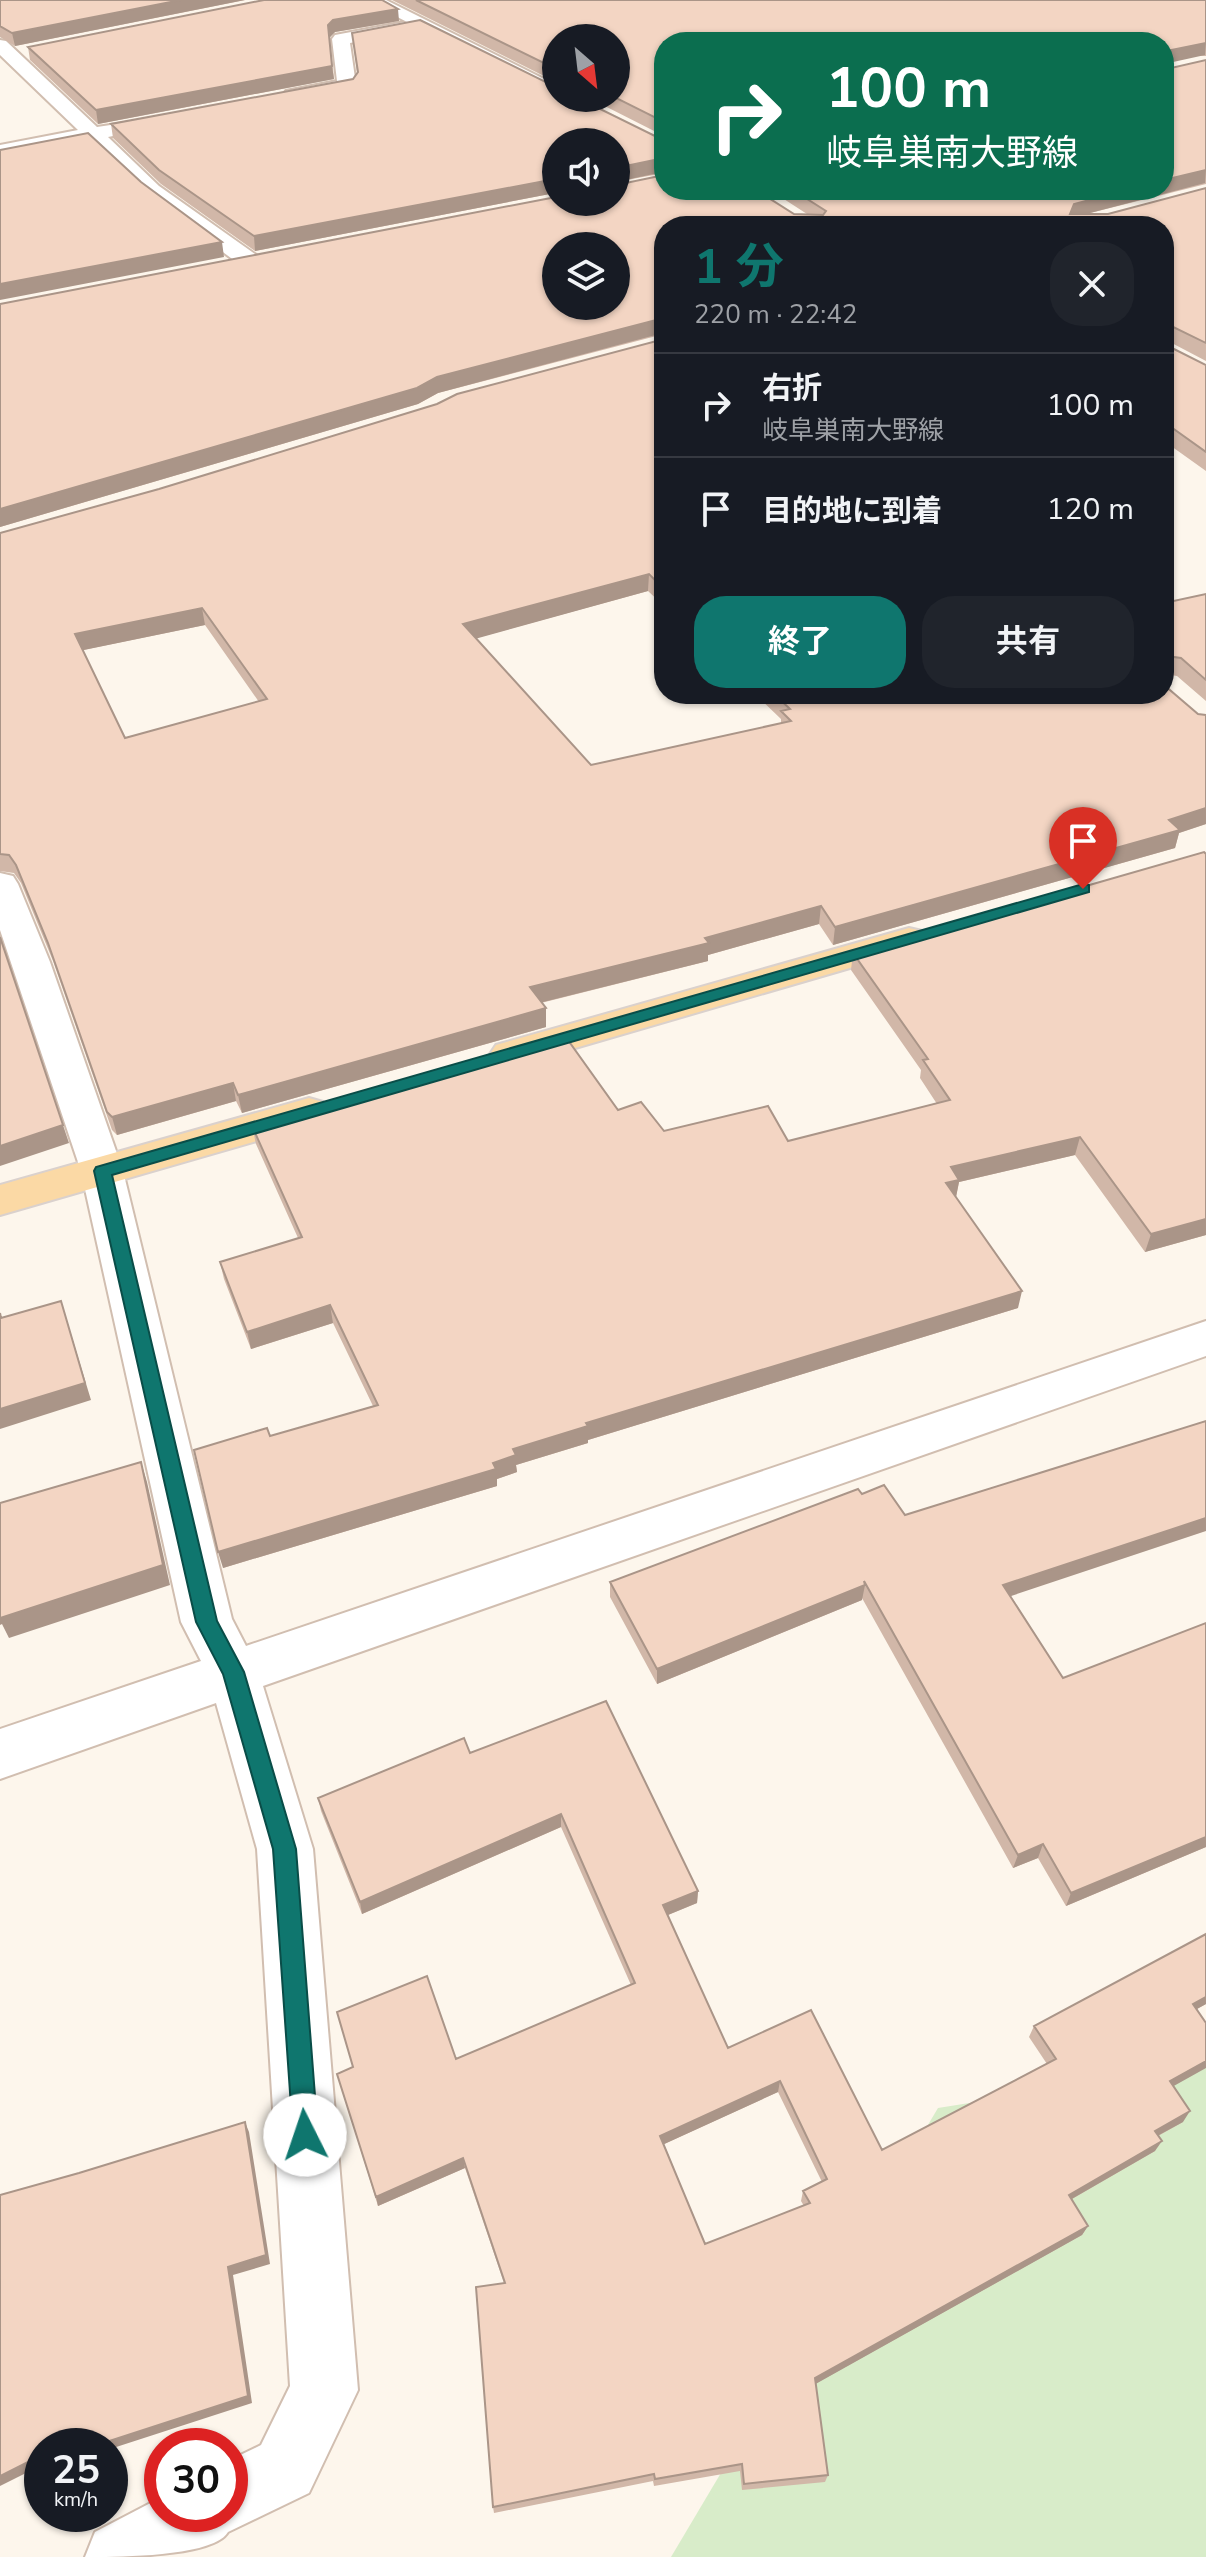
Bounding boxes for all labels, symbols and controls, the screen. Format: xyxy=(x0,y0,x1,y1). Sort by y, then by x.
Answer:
north arrow xyxy=(542,24,630,112)
map controls xyxy=(542,24,630,320)
text: 100 m xyxy=(826,50,991,127)
icon: right xyxy=(694,64,798,168)
button: sound xyxy=(542,128,630,216)
text: 岐阜巣南大野線 xyxy=(826,129,1078,178)
button: layers xyxy=(542,232,630,320)
text: 1 分 xyxy=(694,234,784,300)
button: close xyxy=(1050,242,1134,326)
text: 220 m · 22:42 xyxy=(694,297,857,332)
text: 右折 xyxy=(762,368,822,409)
icon: right xyxy=(694,383,738,427)
text: 100 m xyxy=(1047,385,1134,426)
text: 岐阜巣南大野線 xyxy=(762,413,944,448)
icon: arrive xyxy=(694,487,738,531)
text: 120 m xyxy=(1047,489,1134,530)
text: 目的地に到着 xyxy=(762,491,942,532)
button: 終了 xyxy=(694,596,906,688)
button: 共有 xyxy=(922,596,1134,688)
pin xyxy=(1049,807,1117,889)
icon: arrive xyxy=(1061,819,1105,863)
position arrow xyxy=(263,2093,347,2177)
speed limit sign: 30 xyxy=(144,2428,248,2532)
text: 25 xyxy=(52,2443,100,2497)
text: km/h xyxy=(54,2486,98,2513)

